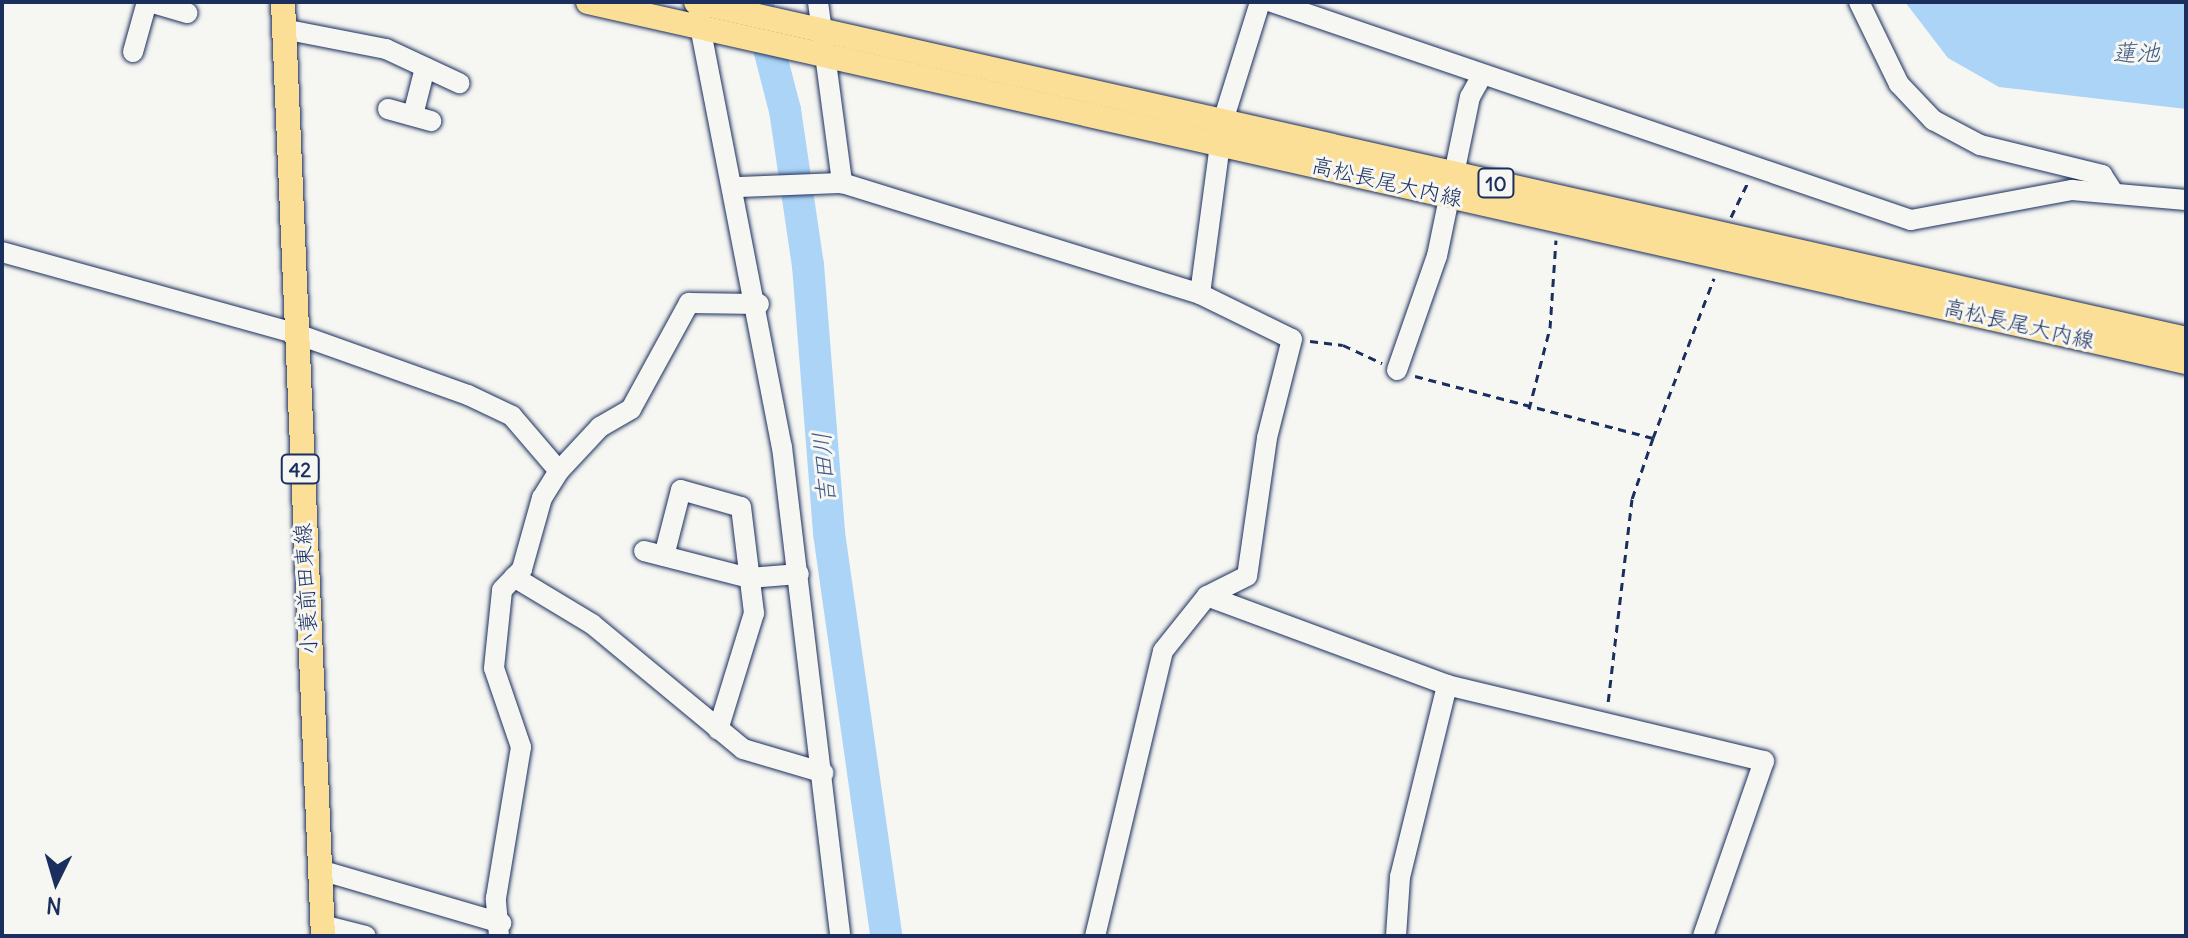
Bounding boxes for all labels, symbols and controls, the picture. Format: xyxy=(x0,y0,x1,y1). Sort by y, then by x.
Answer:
water label: 蓮池 xyxy=(2112,39,2160,67)
street label: 高松長尾大内線 xyxy=(1309,152,1465,212)
road number: 10 xyxy=(1476,167,1516,199)
street label: 高松長尾大内線 xyxy=(1941,294,2097,354)
water label: 吉田川 xyxy=(807,431,841,505)
road number: 42 xyxy=(280,453,320,485)
street label: 小蓑前田東線 xyxy=(289,522,323,656)
north arrow xyxy=(16,842,96,922)
text: N xyxy=(45,891,63,921)

